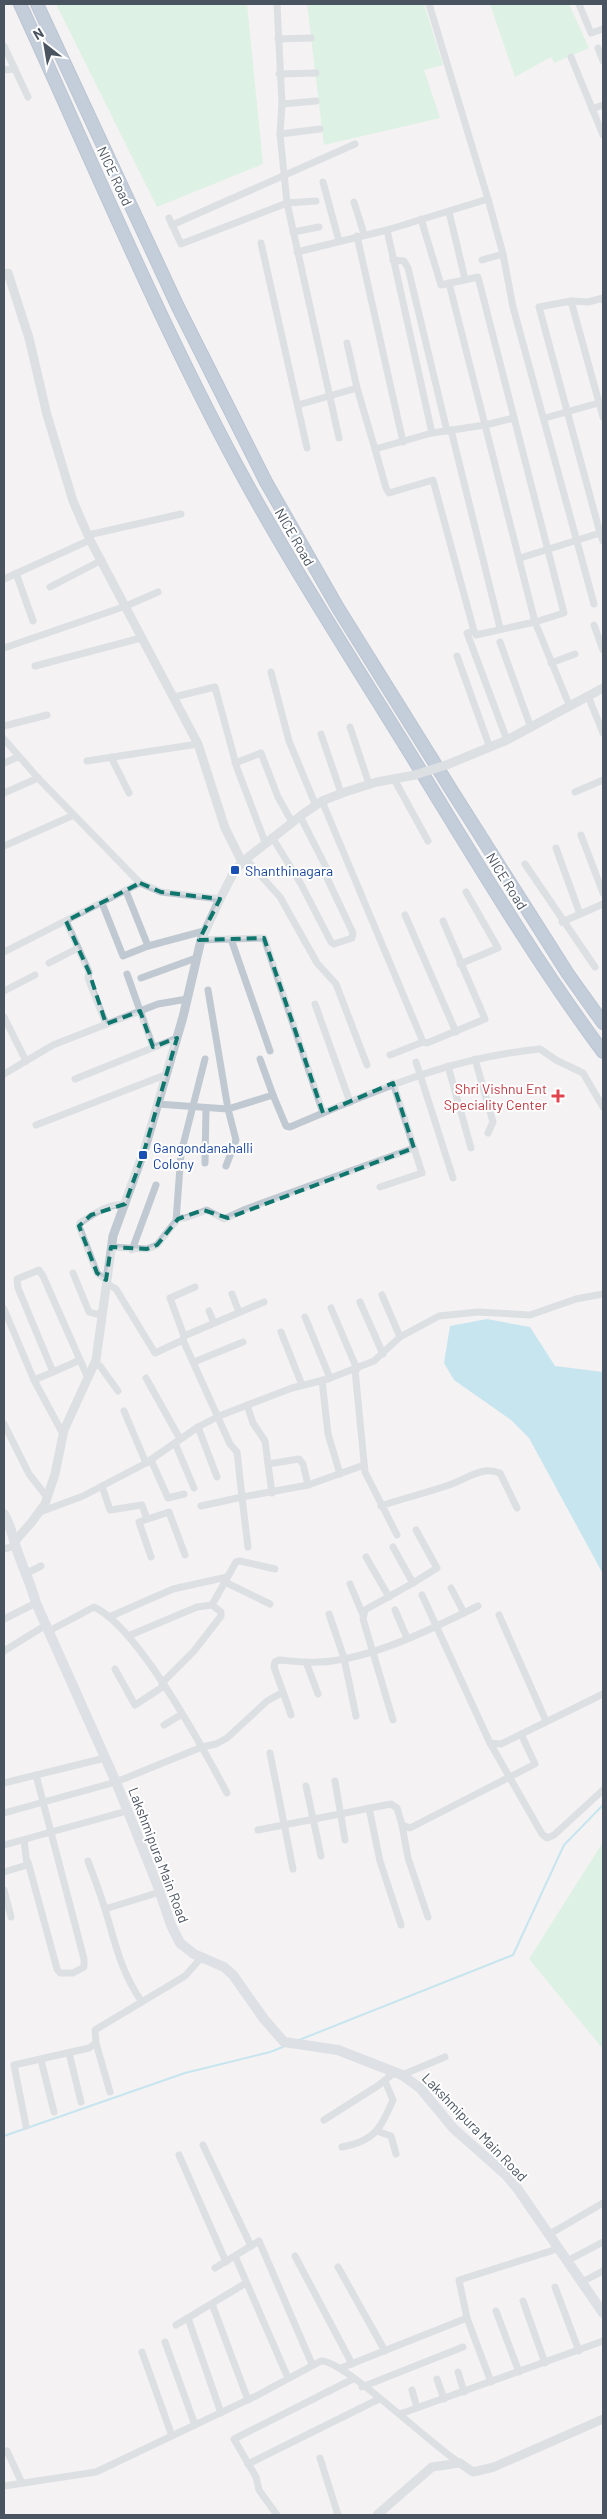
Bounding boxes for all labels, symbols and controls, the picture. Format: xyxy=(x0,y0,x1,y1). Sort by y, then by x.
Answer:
north arrow xyxy=(20,20,70,70)
text: N xyxy=(30,24,46,43)
street label: NICE Road xyxy=(94,143,136,209)
street label: NICE Road xyxy=(272,505,318,569)
street label: NICE Road xyxy=(483,849,531,913)
place label: Shanthinagara xyxy=(245,862,333,879)
marker: Shanthinagara xyxy=(229,864,241,876)
place label: Shri Vishnu Ent Speciality Center xyxy=(444,1080,547,1113)
marker: Shri Vishnu Ent Speciality Center xyxy=(551,1089,565,1103)
place label: Gangondanahalli Colony xyxy=(153,1139,253,1172)
marker: Gangondanahalli Colony xyxy=(137,1149,149,1161)
street label: Lakshmipura Main Road xyxy=(125,1785,193,1925)
street label: Lakshmipura Main Road xyxy=(419,2069,531,2185)

